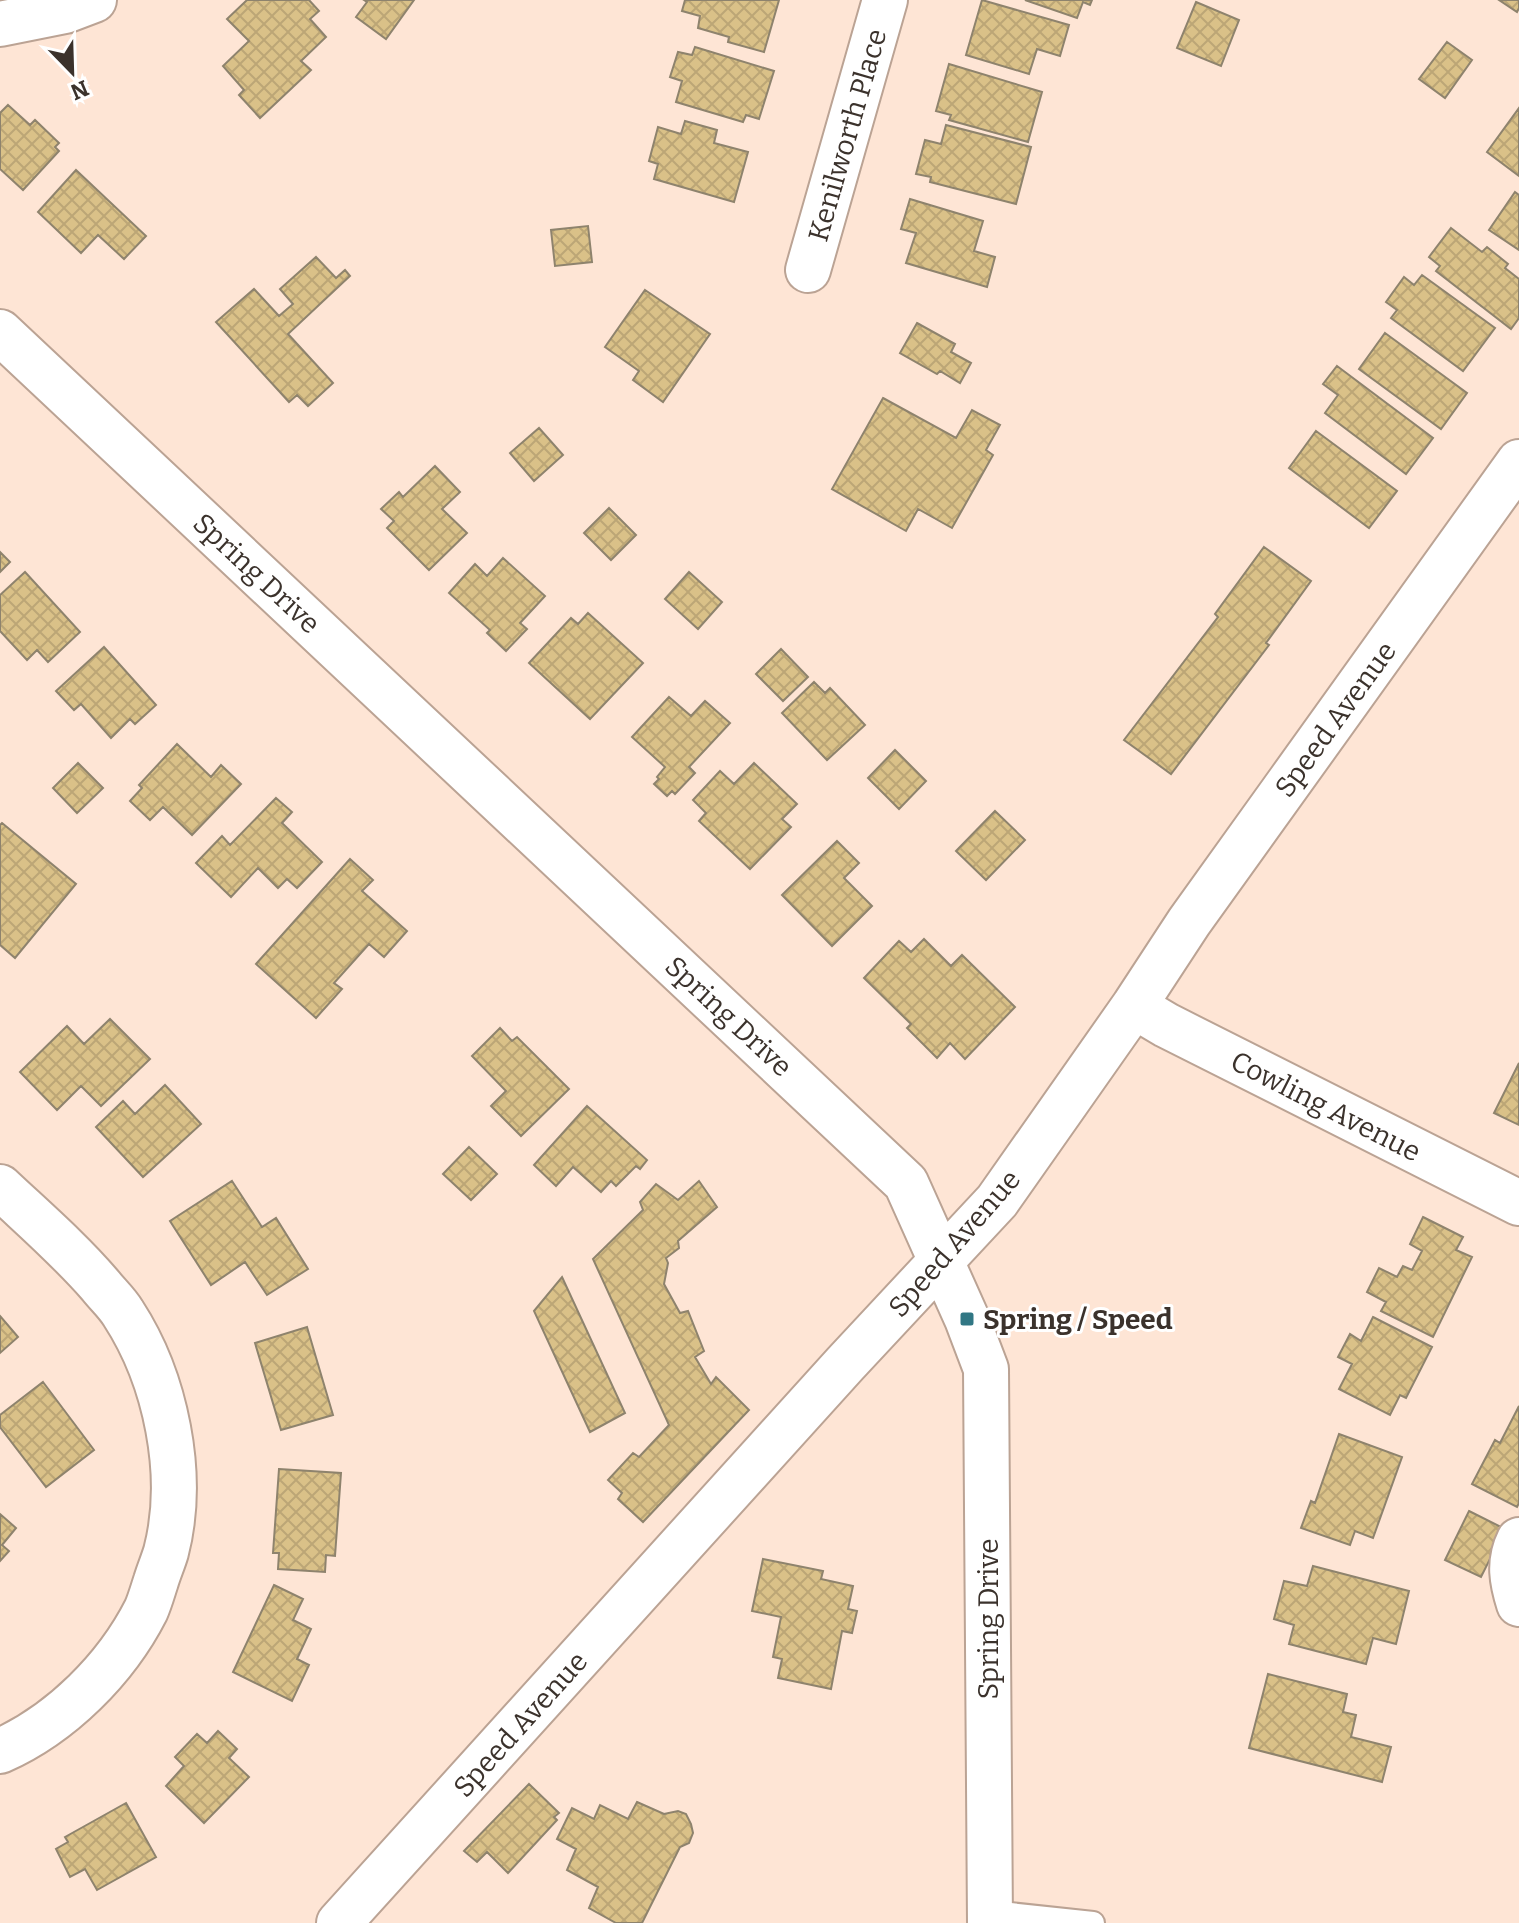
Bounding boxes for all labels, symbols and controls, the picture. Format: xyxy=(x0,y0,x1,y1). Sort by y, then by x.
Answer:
street label: Kenilworth Place xyxy=(801,25,894,245)
north arrow xyxy=(32,32,112,112)
text: N xyxy=(67,74,93,106)
street label: Spring Drive xyxy=(187,506,327,640)
street label: Speed Avenue xyxy=(1268,635,1403,803)
street label: Spring Drive xyxy=(659,949,799,1083)
street label: Cowling Avenue xyxy=(1225,1044,1426,1169)
street label: Speed Avenue xyxy=(882,1163,1027,1324)
place label: Spring / Speed xyxy=(983,1303,1173,1336)
marker: Spring / Speed xyxy=(958,1310,976,1328)
street label: Spring Drive xyxy=(972,1539,1005,1699)
street label: Speed Avenue xyxy=(447,1645,594,1804)

